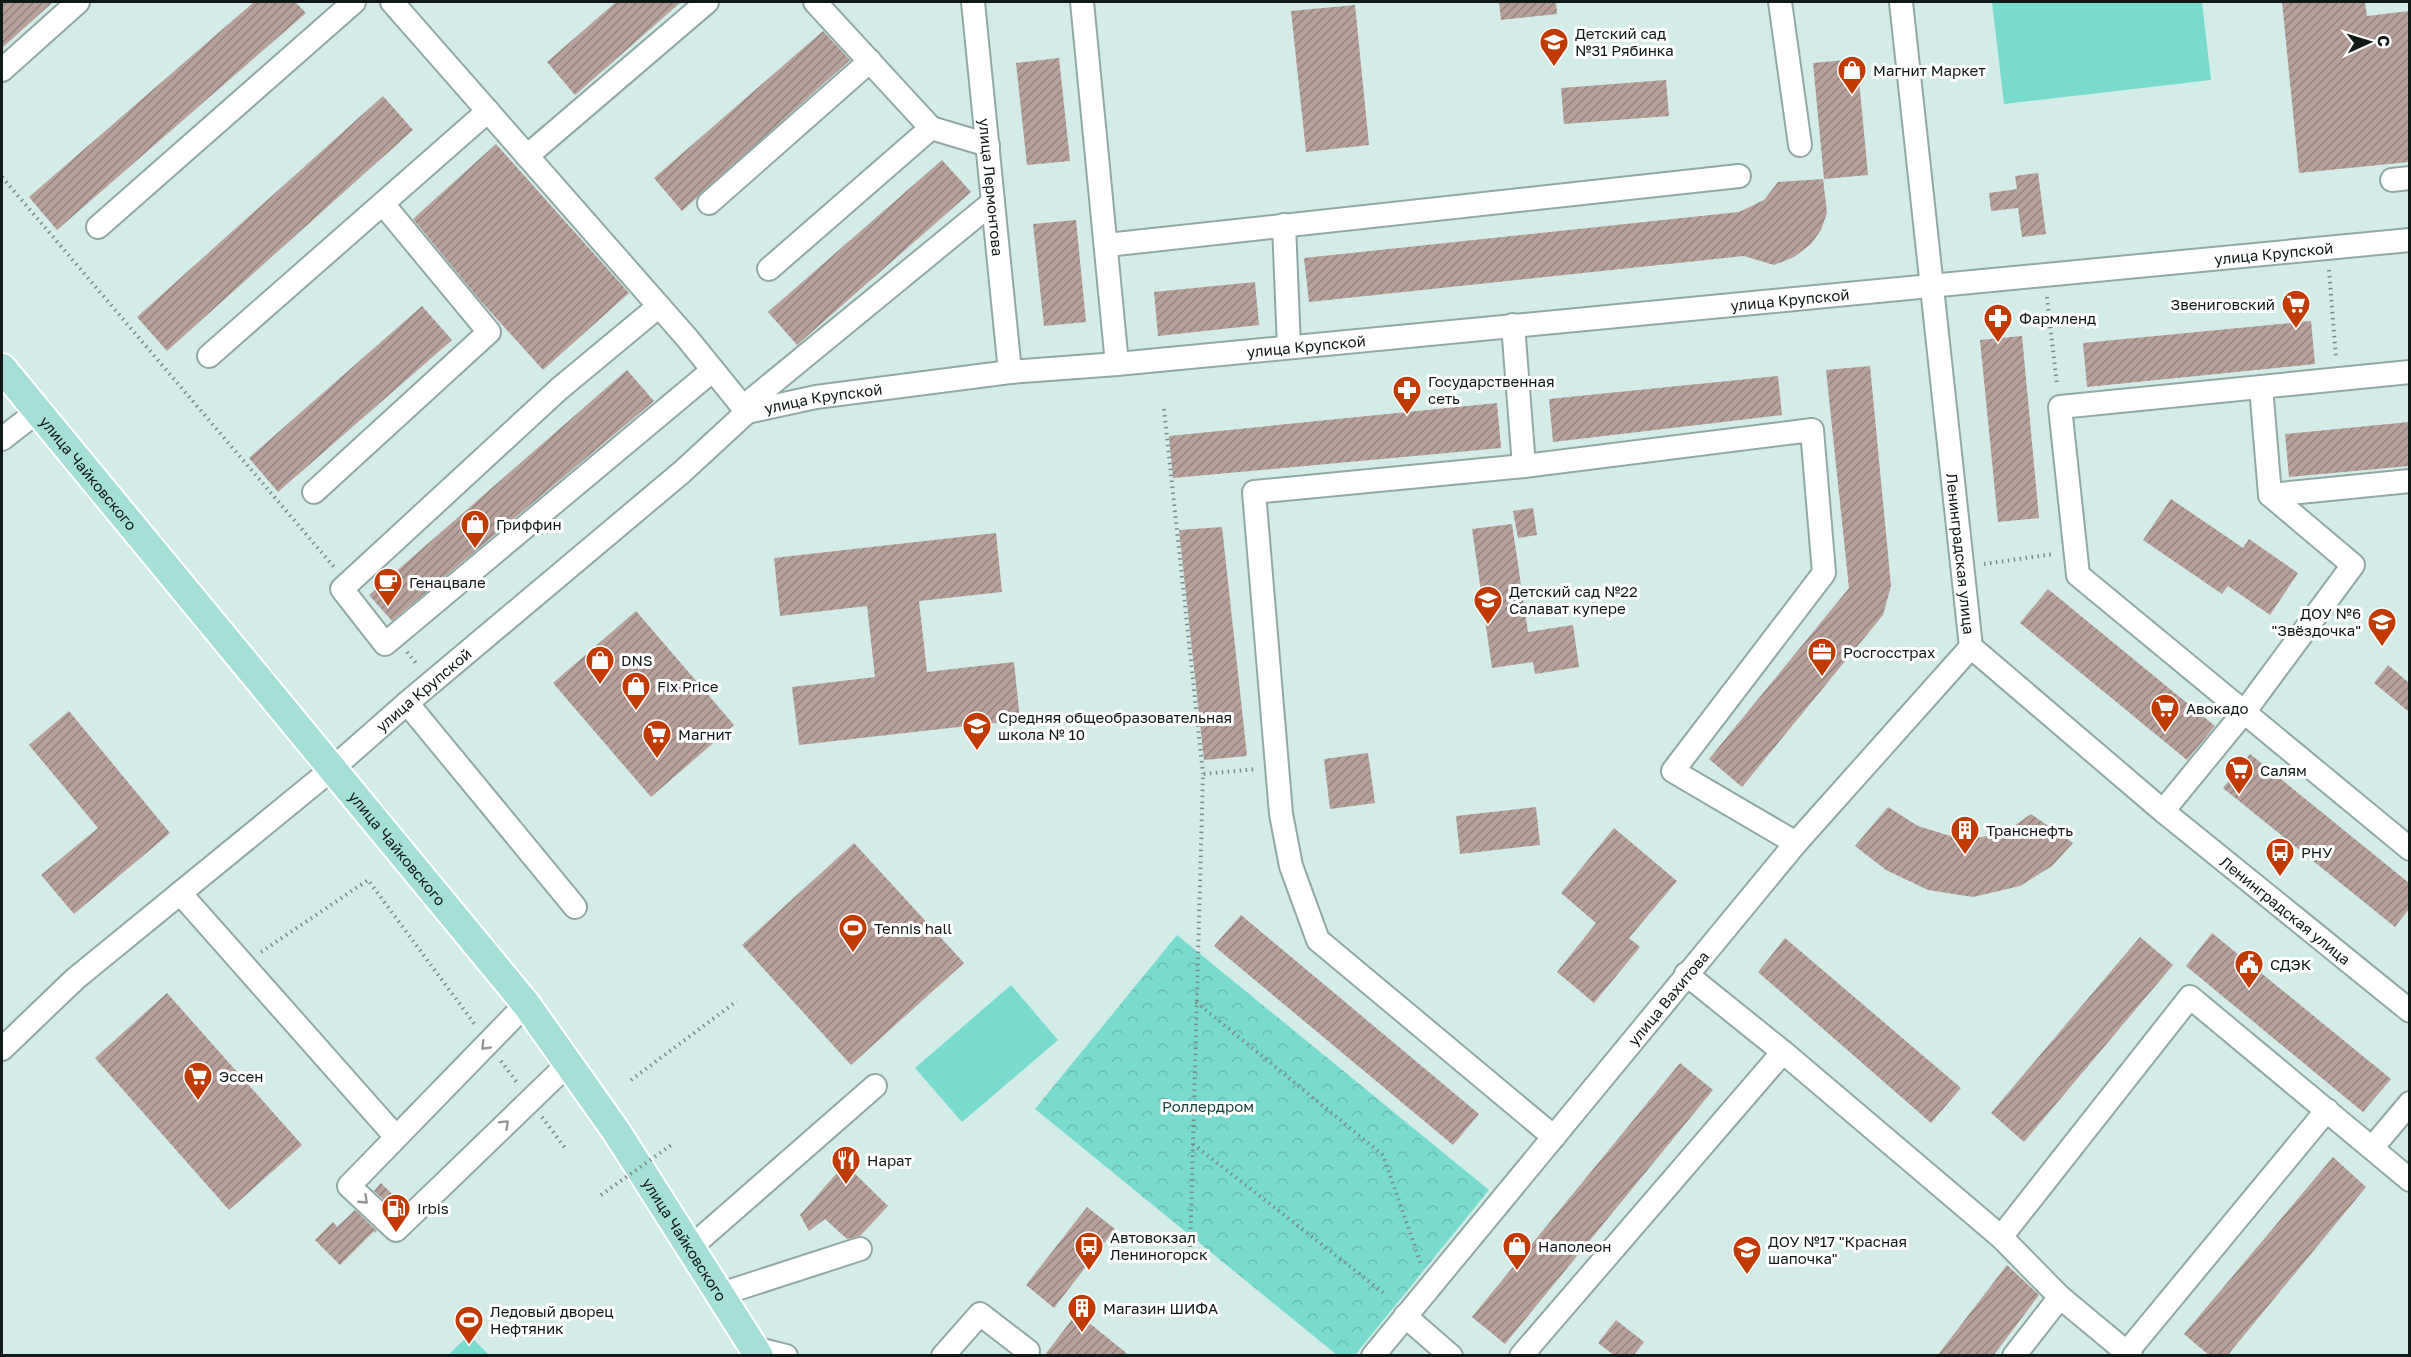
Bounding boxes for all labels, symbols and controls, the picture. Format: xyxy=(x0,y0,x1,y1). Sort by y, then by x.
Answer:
north arrow xyxy=(2339,12,2399,72)
place label: Детский сад №31 Рябинка xyxy=(1575,24,1674,59)
school or university icon: Детский сад №31 Рябинка xyxy=(1538,26,1570,68)
text: С xyxy=(2374,35,2394,47)
shop icon: Магнит Маркет xyxy=(1836,54,1868,96)
place label: Магнит Маркет xyxy=(1873,61,1986,79)
street label: улица Лермонтова xyxy=(976,117,1007,257)
street label: улица Крупской xyxy=(2213,238,2334,268)
street label: улица Крупской xyxy=(1730,285,1850,314)
supermarket icon: Звениговский xyxy=(2280,288,2312,330)
place label: Звениговский xyxy=(2171,295,2275,313)
pharmacy icon: Фармленд xyxy=(1982,302,2014,344)
place label: Фармленд xyxy=(2019,309,2096,327)
street label: улица Крупской xyxy=(1246,331,1366,361)
place label: Государственная сеть xyxy=(1428,372,1555,407)
pharmacy icon: Государственная сеть xyxy=(1391,374,1423,416)
street label: улица Крупской xyxy=(762,380,883,417)
street label: улица Чайковского xyxy=(36,412,141,534)
street label: Ленинградская улица xyxy=(1943,472,1979,635)
shop icon: Гриффин xyxy=(459,508,491,550)
place label: Гриффин xyxy=(496,515,562,533)
cafe icon: Генацвале xyxy=(372,566,404,608)
place label: Генацвале xyxy=(409,573,486,591)
place label: Детский сад №22 Салават купере xyxy=(1509,582,1638,617)
school or university icon: Детский сад №22 Салават купере xyxy=(1472,584,1504,626)
place label: ДОУ №6 "Звёздочка" xyxy=(2271,604,2361,639)
school or university icon: ДОУ №6 "Звёздочка" xyxy=(2366,606,2398,648)
office icon: Росгосстрах xyxy=(1806,636,1838,678)
place label: Росгосстрах xyxy=(1843,643,1935,661)
street label: улица Крупской xyxy=(372,644,475,735)
shop icon: DNS xyxy=(584,644,616,686)
place label: DNS xyxy=(621,651,653,669)
shop icon: Fix Price xyxy=(620,670,652,712)
place label: Fix Price xyxy=(657,677,719,695)
supermarket icon: Авокадо xyxy=(2149,692,2181,734)
place label: Авокадо xyxy=(2186,699,2249,717)
place label: Средняя общеобразовательная школа № 10 xyxy=(998,708,1232,743)
school or university icon: Средняя общеобразовательная школа № 10 xyxy=(961,710,993,752)
supermarket icon: Магнит xyxy=(641,718,673,760)
place label: Магнит xyxy=(678,725,733,743)
supermarket icon: Салям xyxy=(2223,754,2255,796)
place label: Салям xyxy=(2260,761,2307,779)
street label: улица Чайковского xyxy=(345,787,450,909)
building icon: Транснефть xyxy=(1949,814,1981,856)
place label: Транснефть xyxy=(1986,821,2073,839)
bus stop icon: РНУ xyxy=(2264,836,2296,878)
place label: РНУ xyxy=(2301,843,2332,861)
street label: Ленинградская улица xyxy=(2217,852,2354,968)
sports icon: Tennis hall xyxy=(837,912,869,954)
place label: Tennis hall xyxy=(874,919,952,937)
street label: улица Вахитова xyxy=(1624,947,1712,1049)
public building icon: СДЭК xyxy=(2233,948,2265,990)
place label: СДЭК xyxy=(2270,955,2312,973)
one-way arrow xyxy=(481,1039,492,1049)
supermarket icon: Эссен xyxy=(182,1060,214,1102)
place label: Эссен xyxy=(219,1067,263,1085)
park label: Роллердром xyxy=(1162,1097,1254,1115)
one-way arrow xyxy=(497,1121,508,1132)
restaurant icon: Нарат xyxy=(830,1144,862,1186)
place label: Нарат xyxy=(867,1151,912,1169)
street label: улица Чайковского xyxy=(639,1174,731,1304)
fuel station icon: Irbis xyxy=(380,1192,412,1234)
one-way arrow xyxy=(357,1193,368,1204)
place label: Irbis xyxy=(417,1199,449,1217)
place label: Автовокзал Лениногорск xyxy=(1110,1228,1208,1263)
bus stop icon: Автовокзал Лениногорск xyxy=(1073,1230,1105,1272)
shop icon: Наполеон xyxy=(1501,1230,1533,1272)
place label: ДОУ №17 "Красная шапочка" xyxy=(1768,1232,1907,1267)
school or university icon: ДОУ №17 "Красная шапочка" xyxy=(1731,1234,1763,1276)
place label: Наполеон xyxy=(1538,1237,1611,1255)
building icon: Магазин ШИФА xyxy=(1066,1292,1098,1334)
place label: Магазин ШИФА xyxy=(1103,1299,1218,1317)
place label: Ледовый дворец Нефтяник xyxy=(490,1302,613,1337)
sports icon: Ледовый дворец Нефтяник xyxy=(453,1304,485,1346)

